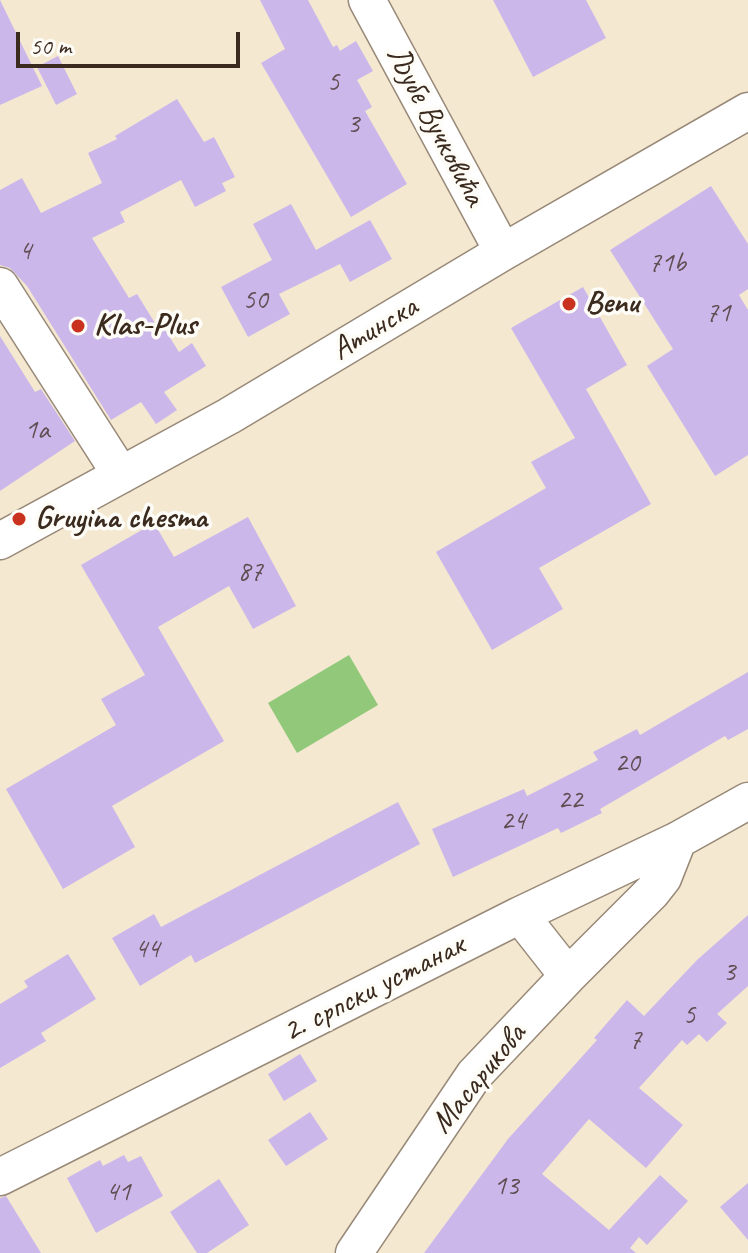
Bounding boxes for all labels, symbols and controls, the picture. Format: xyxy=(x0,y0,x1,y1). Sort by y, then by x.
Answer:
scale bar xyxy=(20,16,244,66)
text: 50 m xyxy=(30,31,71,61)
street label: Љубе Вучковића xyxy=(377,39,493,213)
house number: 5 xyxy=(327,66,339,100)
house number: 3 xyxy=(347,108,359,142)
house number: 4 xyxy=(19,235,31,269)
house number: 71b xyxy=(648,247,686,281)
house number: 50 xyxy=(242,284,268,318)
place label: Benu xyxy=(585,285,639,323)
street label: Атинска xyxy=(325,288,425,370)
marker: Benu xyxy=(560,295,578,313)
house number: 71 xyxy=(705,297,731,331)
place label: Klas-Plus xyxy=(94,307,196,345)
marker: Klas-Plus xyxy=(69,317,87,335)
house number: 1a xyxy=(25,414,49,448)
place label: Gruyina chesma xyxy=(35,500,207,538)
marker: Gruyina chesma xyxy=(10,510,28,528)
house number: 87 xyxy=(237,556,263,590)
house number: 20 xyxy=(614,747,640,781)
house number: 22 xyxy=(557,784,583,818)
house number: 24 xyxy=(500,805,526,839)
street label: 2. српски устанак xyxy=(276,927,472,1051)
house number: 44 xyxy=(134,933,160,967)
house number: 3 xyxy=(723,956,735,990)
house number: 5 xyxy=(683,999,695,1033)
street label: Масарикова xyxy=(423,1016,535,1142)
house number: 7 xyxy=(629,1024,641,1058)
house number: 13 xyxy=(493,1170,519,1204)
house number: 41 xyxy=(105,1176,131,1210)

